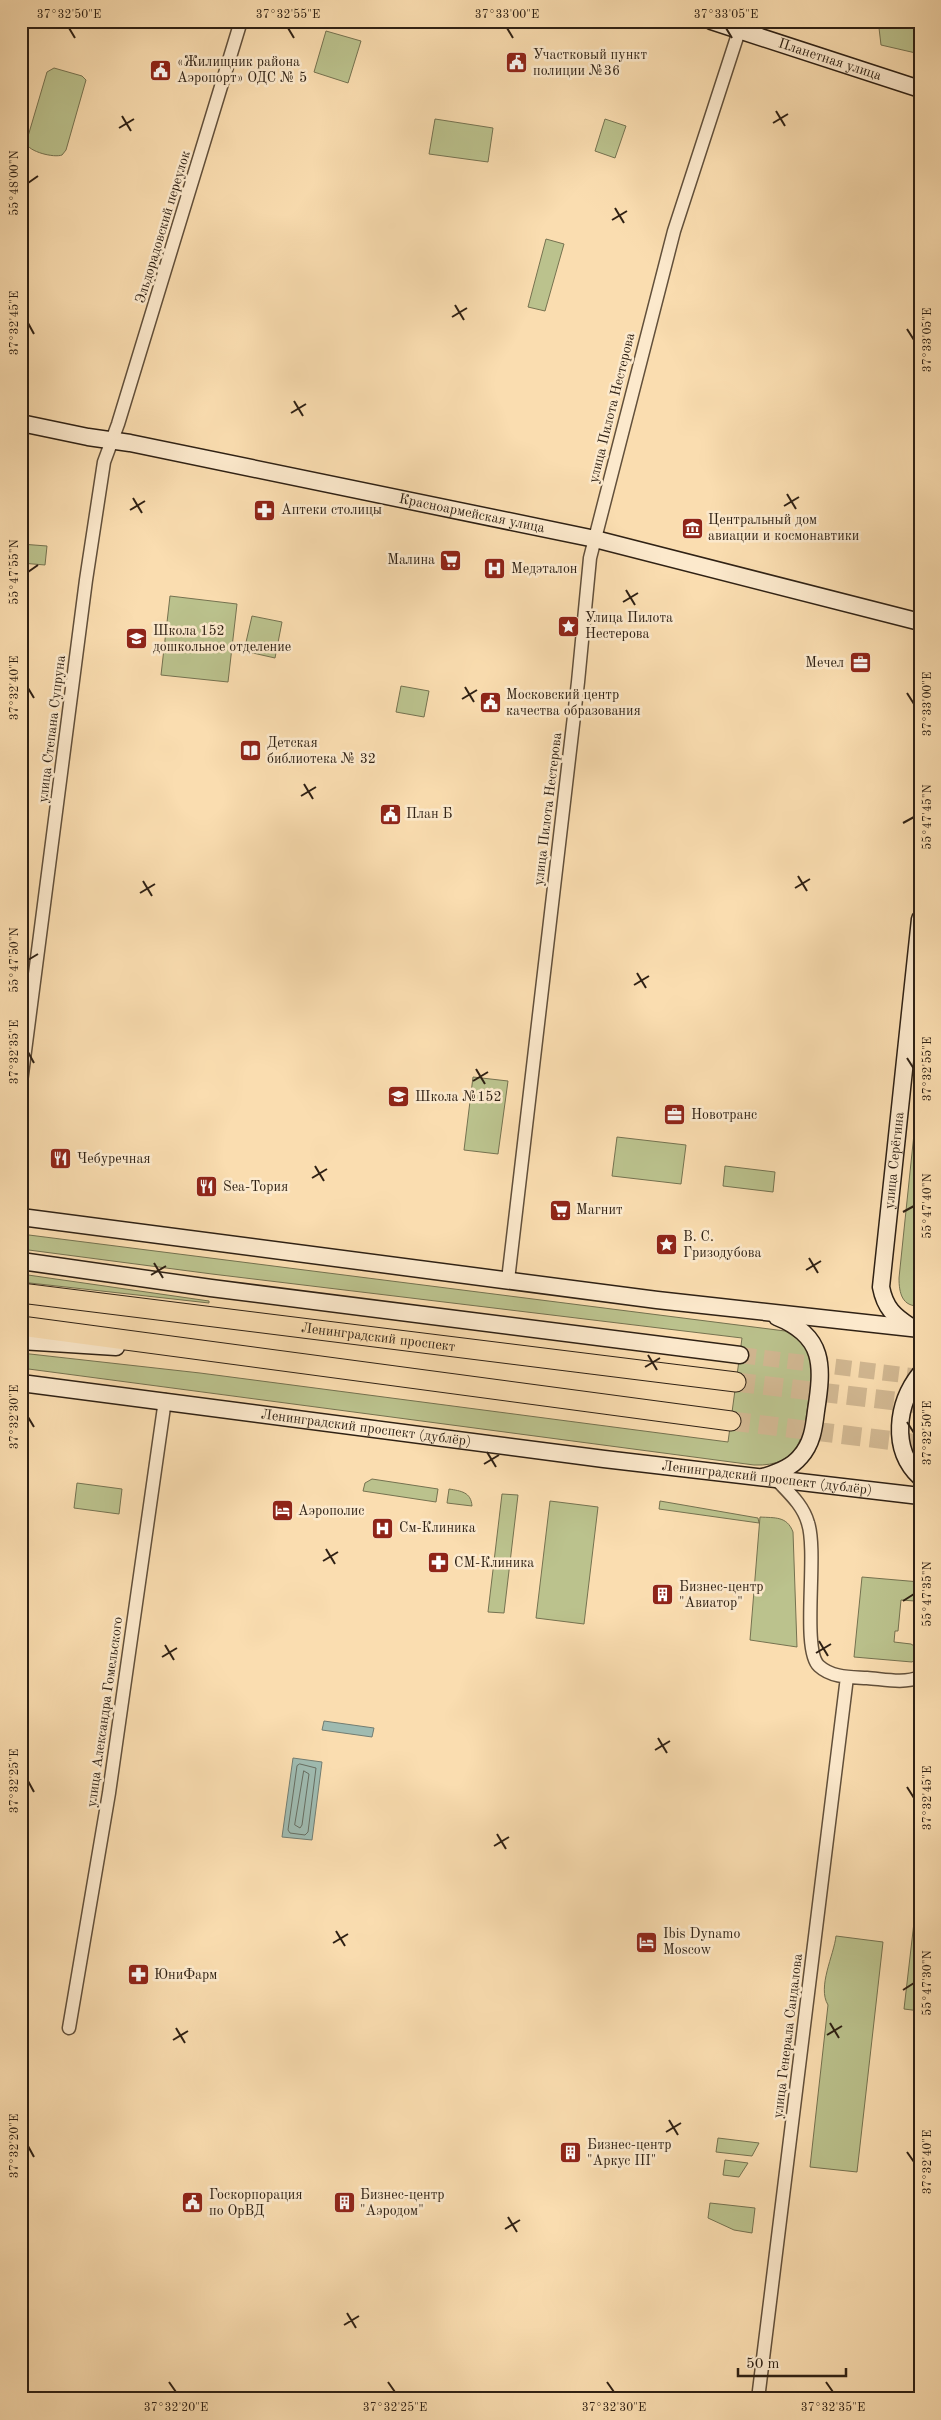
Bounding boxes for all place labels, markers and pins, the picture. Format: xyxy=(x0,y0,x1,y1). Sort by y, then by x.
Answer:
place label: Участковый пункт полиции №36 xyxy=(533,48,647,78)
public building icon: Участковый пункт полиции №36 xyxy=(505,51,529,75)
place label: «Жилищник района Аэропорт» ОДС № 5 xyxy=(177,55,307,85)
public building icon: «Жилищник района Аэропорт» ОДС № 5 xyxy=(149,58,173,82)
pharmacy icon: Аптеки столицы xyxy=(253,498,277,522)
place label: Аптеки столицы xyxy=(281,503,382,517)
place label: Центральный дом авиации и космонавтики xyxy=(708,513,859,543)
museum icon: Центральный дом авиации и космонавтики xyxy=(680,516,704,540)
supermarket icon: Малина xyxy=(439,548,463,572)
place label: Малина xyxy=(387,553,435,567)
hospital icon: Медэталон xyxy=(483,557,507,581)
place label: Медэталон xyxy=(511,562,578,576)
place label: Улица Пилота Нестерова xyxy=(585,611,673,641)
place icon: Улица Пилота Нестерова xyxy=(557,614,581,638)
place label: Школа 152 дошкольное отделение xyxy=(153,624,291,654)
school or university icon: Школа 152 дошкольное отделение xyxy=(125,627,149,651)
office icon: Мечел xyxy=(848,651,872,675)
place label: Мечел xyxy=(805,656,844,670)
place label: Московский центр качества образования xyxy=(506,688,641,718)
public building icon: Московский центр качества образования xyxy=(478,691,502,715)
place label: Детская библиотека № 32 xyxy=(267,736,376,766)
library icon: Детская библиотека № 32 xyxy=(239,739,263,763)
public building icon: План Б xyxy=(378,802,402,826)
place label: План Б xyxy=(406,807,453,821)
school or university icon: Школа №152 xyxy=(387,1085,411,1109)
place label: Школа №152 xyxy=(415,1090,502,1104)
office icon: Новотранс xyxy=(663,1103,687,1127)
place label: Новотранс xyxy=(691,1108,757,1122)
restaurant icon: Чебуречная xyxy=(49,1147,73,1171)
place label: Чебуречная xyxy=(77,1152,151,1166)
restaurant icon: Sea-Тория xyxy=(195,1175,219,1199)
place label: Sea-Тория xyxy=(223,1180,288,1194)
supermarket icon: Магнит xyxy=(548,1198,572,1222)
place label: Магнит xyxy=(576,1203,623,1217)
place label: В. С. Гризодубова xyxy=(683,1230,761,1260)
place icon: В. С. Гризодубова xyxy=(655,1233,679,1257)
hotel icon: Аэрополис xyxy=(270,1499,294,1523)
place label: Аэрополис xyxy=(298,1504,364,1518)
hospital icon: См-Клиника xyxy=(371,1516,395,1540)
place label: См-Клиника xyxy=(399,1521,476,1535)
pharmacy icon: СМ-Клиника xyxy=(426,1551,450,1575)
place label: СМ-Клиника xyxy=(454,1556,534,1570)
place label: Бизнес-центр "Авиатор" xyxy=(679,1580,764,1610)
building icon: Бизнес-центр "Авиатор" xyxy=(651,1583,675,1607)
place label: Ibis Dynamo Moscow xyxy=(663,1927,740,1957)
hotel icon: Ibis Dynamo Moscow xyxy=(635,1930,659,1954)
pharmacy icon: ЮниФарм xyxy=(126,1963,150,1987)
place label: ЮниФарм xyxy=(154,1968,217,1982)
place label: Бизнес-центр "Аркус III" xyxy=(587,2138,672,2168)
building icon: Бизнес-центр "Аркус III" xyxy=(559,2141,583,2165)
place label: Госкорпорация по ОрВД xyxy=(209,2188,303,2218)
place label: Бизнес-центр "Аэродом" xyxy=(360,2188,445,2218)
public building icon: Госкорпорация по ОрВД xyxy=(181,2191,205,2215)
building icon: Бизнес-центр "Аэродом" xyxy=(332,2191,356,2215)

